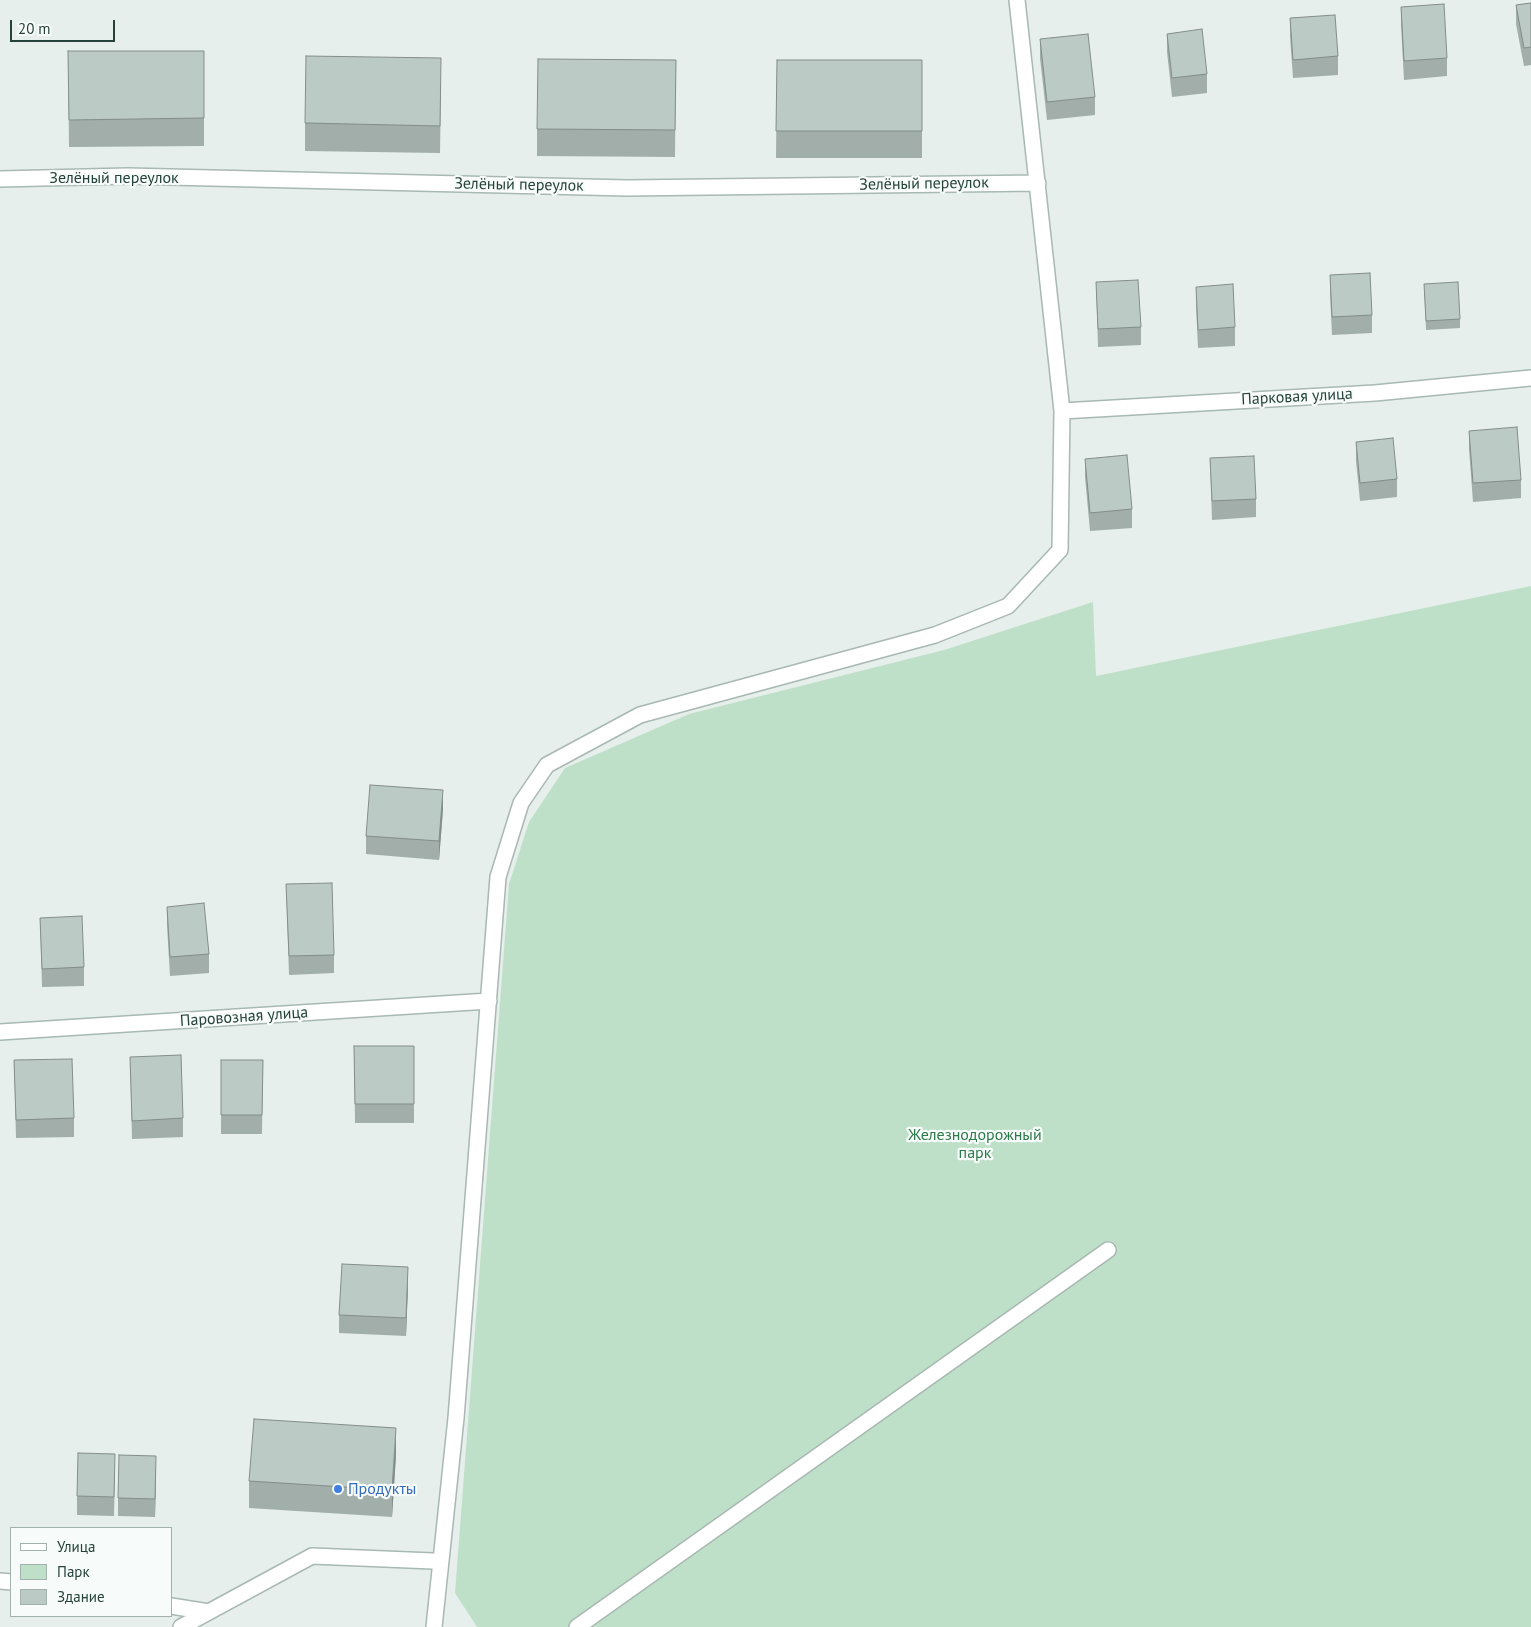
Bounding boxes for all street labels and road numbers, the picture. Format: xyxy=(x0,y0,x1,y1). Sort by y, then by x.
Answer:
street label: Зелёный переулок xyxy=(49,168,179,188)
street label: Зелёный переулок xyxy=(859,173,989,195)
street label: Зелёный переулок xyxy=(454,174,584,196)
street label: Парковая улица xyxy=(1241,384,1353,410)
street label: Паровозная улица xyxy=(179,1003,309,1031)

